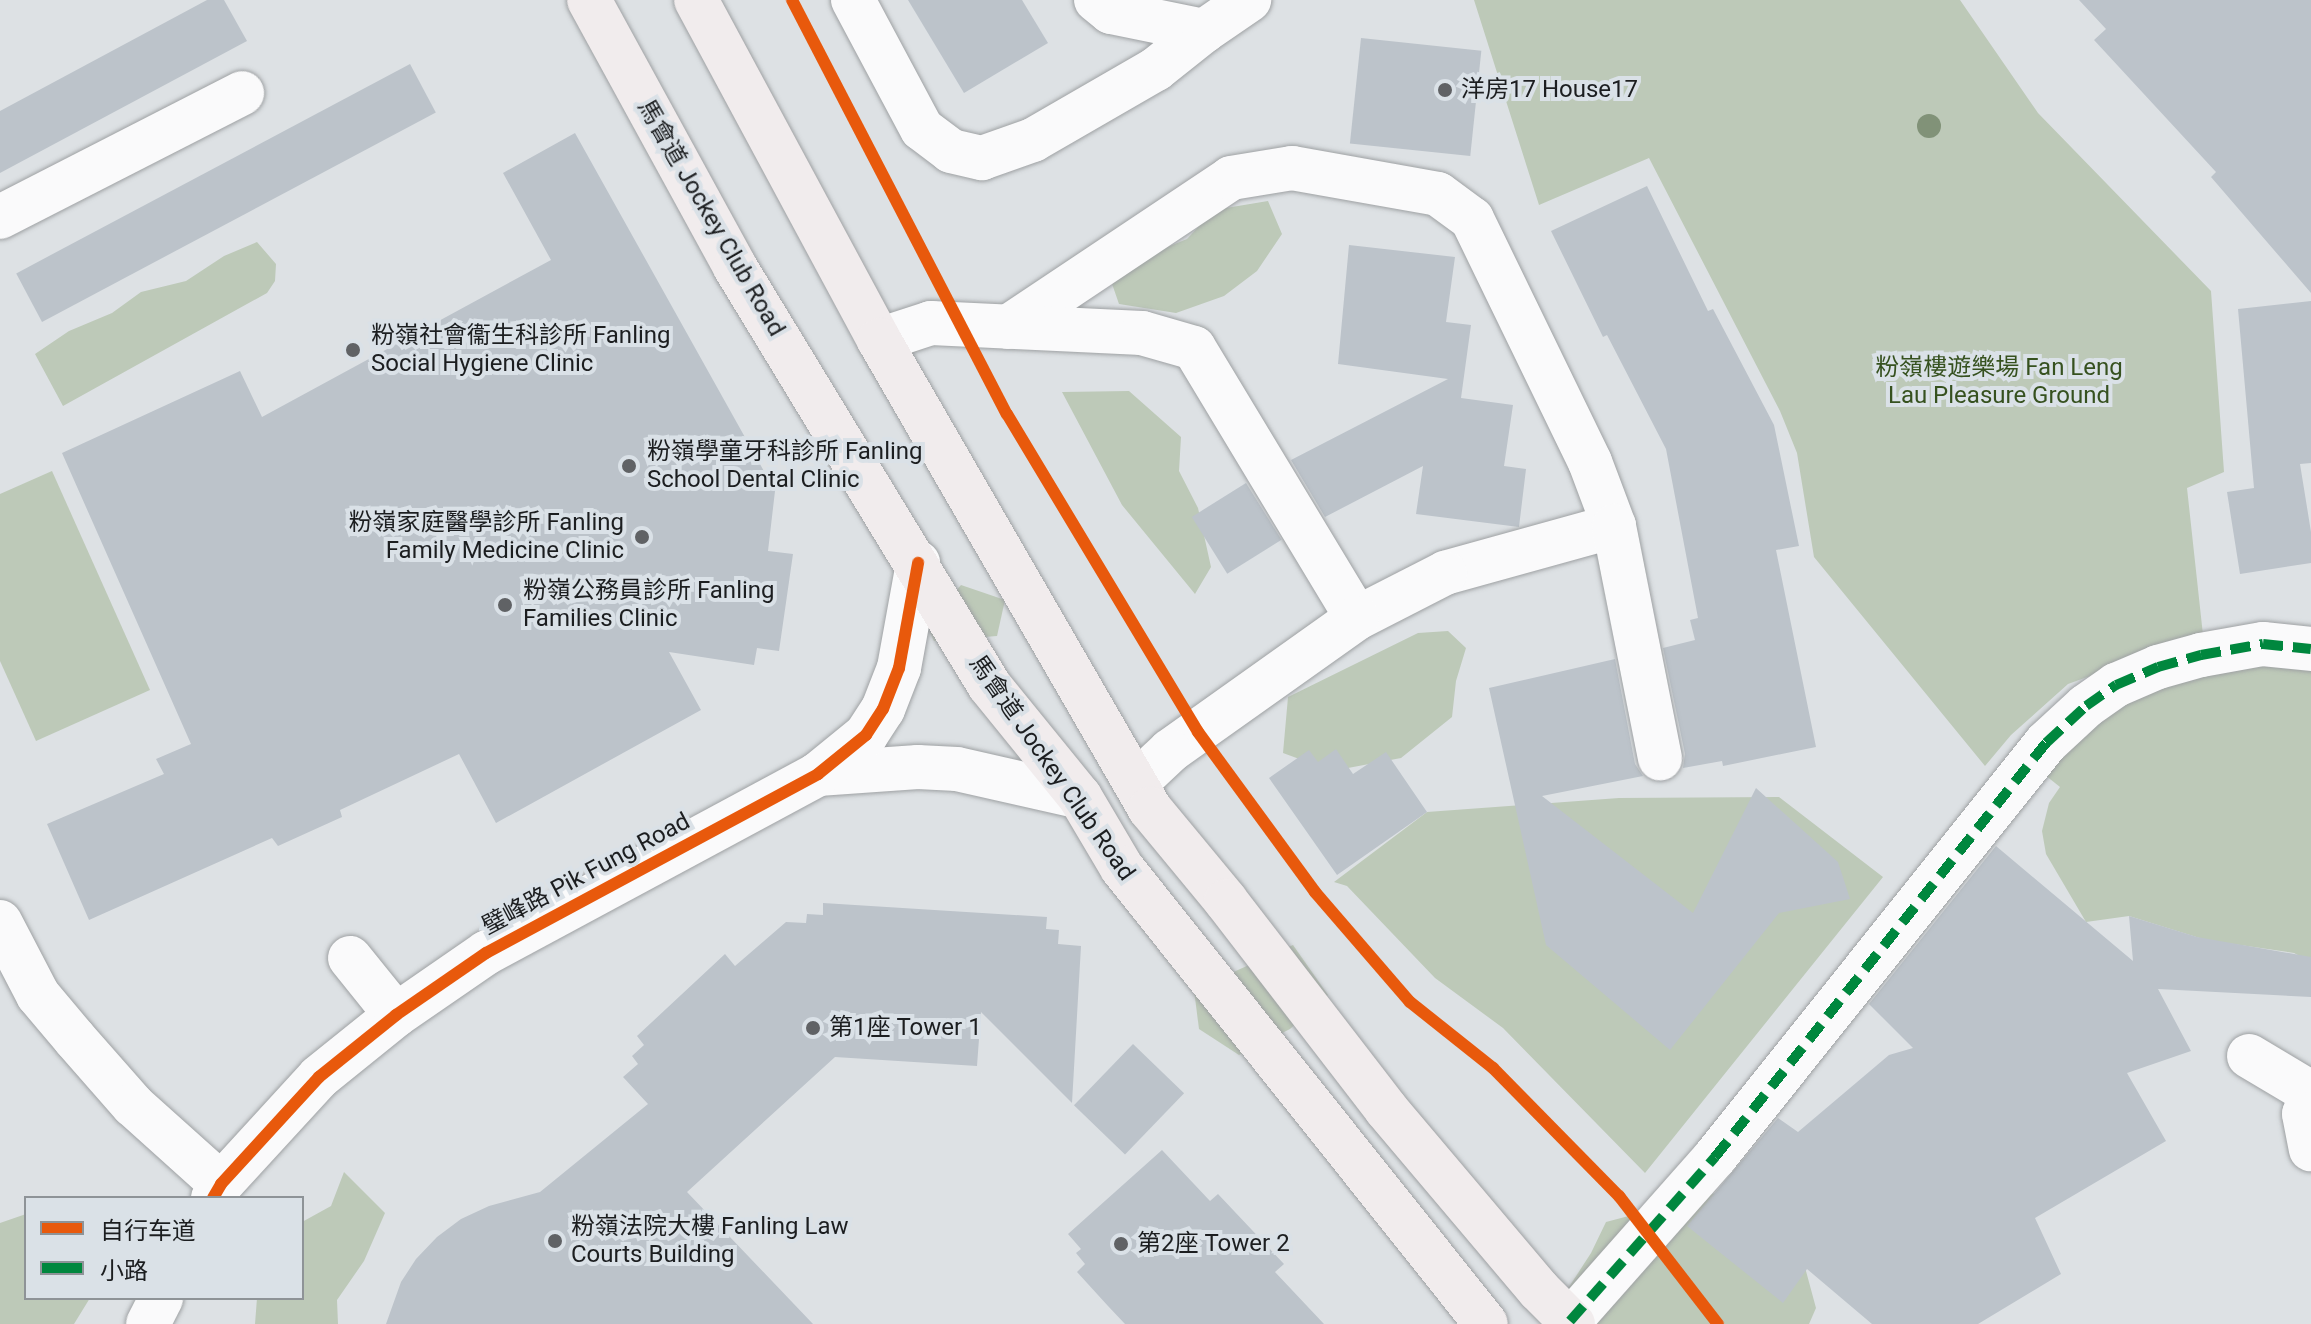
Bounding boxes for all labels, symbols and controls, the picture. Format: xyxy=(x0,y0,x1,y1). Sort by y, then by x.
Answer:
place label: 洋房17 House17 xyxy=(1461,76,1638,104)
marker: 洋房17 House17 xyxy=(1436,81,1454,99)
street label: 馬會道 Jockey Club Road xyxy=(631,95,791,341)
place label: 粉嶺社會衞生科診所 Fanling Social Hygiene Clinic xyxy=(371,322,671,378)
marker: 粉嶺社會衞生科診所 Fanling Social Hygiene Clinic xyxy=(342,339,364,361)
park label: 粉嶺樓遊樂場 Fan Leng Lau Pleasure Ground xyxy=(1875,354,2123,410)
place label: 粉嶺學童牙科診所 Fanling School Dental Clinic xyxy=(647,438,923,494)
marker: 粉嶺學童牙科診所 Fanling School Dental Clinic xyxy=(618,455,640,477)
place label: 粉嶺家庭醫學診所 Fanling Family Medicine Clinic xyxy=(348,509,624,565)
marker: 粉嶺家庭醫學診所 Fanling Family Medicine Clinic xyxy=(631,526,653,548)
place label: 粉嶺公務員診所 Fanling Families Clinic xyxy=(523,577,775,633)
marker: 粉嶺公務員診所 Fanling Families Clinic xyxy=(494,594,516,616)
street label: 馬會道 Jockey Club Road xyxy=(963,650,1141,886)
street label: 璧峰路 Pik Fung Road xyxy=(477,807,695,941)
place label: 第1座 Tower 1 xyxy=(829,1014,982,1042)
marker: 第1座 Tower 1 xyxy=(804,1019,822,1037)
legend xyxy=(24,1196,304,1300)
place label: 粉嶺法院大樓 Fanling Law Courts Building xyxy=(571,1213,848,1269)
text: 自行车道 xyxy=(100,1217,196,1245)
place label: 第2座 Tower 2 xyxy=(1137,1230,1290,1258)
marker: 粉嶺法院大樓 Fanling Law Courts Building xyxy=(546,1232,564,1250)
marker: 第2座 Tower 2 xyxy=(1112,1235,1130,1253)
text: 小路 xyxy=(100,1257,148,1285)

